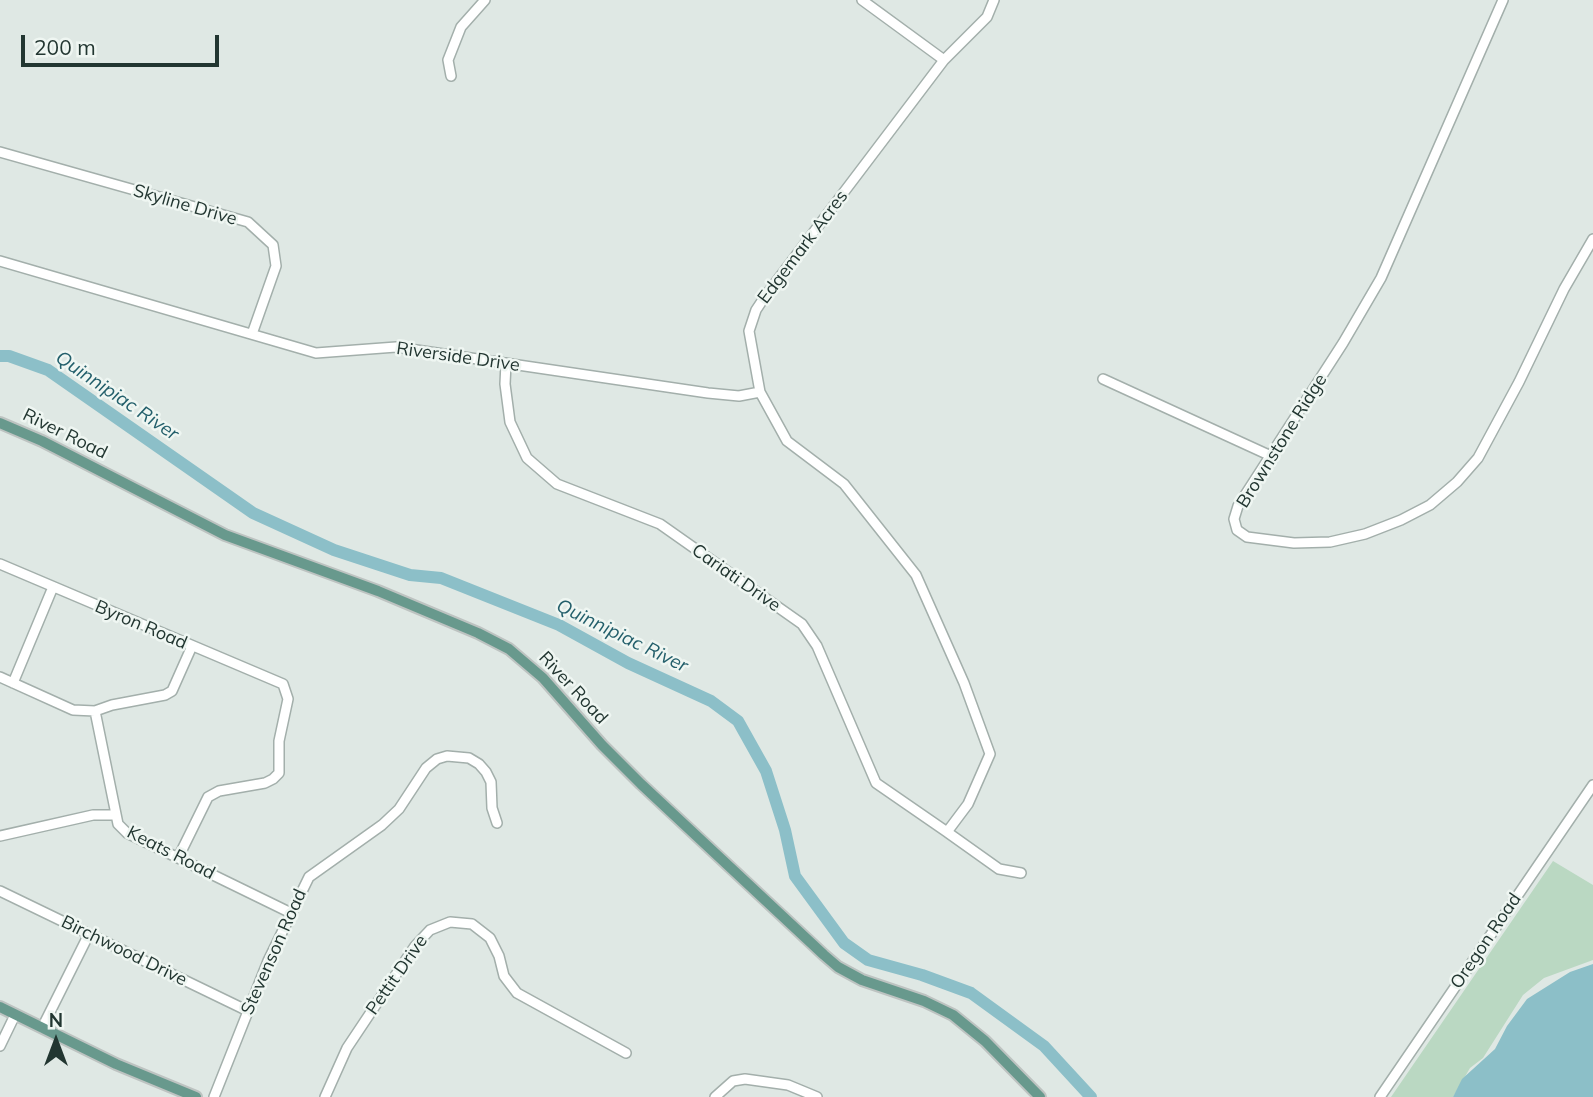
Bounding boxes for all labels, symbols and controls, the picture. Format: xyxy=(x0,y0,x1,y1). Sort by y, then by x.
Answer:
scale bar xyxy=(24,21,222,65)
text: 200 m xyxy=(34,34,96,60)
street label: Skyline Drive xyxy=(131,180,239,230)
street label: Edgemark Acres xyxy=(753,186,853,308)
street label: Riverside Drive xyxy=(395,338,521,376)
water label: Quinnipiac River xyxy=(51,346,183,446)
street label: Brownstone Ridge xyxy=(1232,370,1332,512)
street label: River Road xyxy=(19,404,111,464)
street label: Cariati Drive xyxy=(688,540,784,616)
water label: Quinnipiac River xyxy=(553,594,691,678)
street label: Byron Road xyxy=(92,596,190,654)
street label: River Road xyxy=(534,647,612,729)
street label: Keats Road xyxy=(123,822,219,884)
street label: Stevenson Road xyxy=(237,886,311,1018)
street label: Oregon Road xyxy=(1446,889,1526,993)
street label: Birchwood Drive xyxy=(58,911,190,991)
street label: Pettit Drive xyxy=(362,931,432,1019)
north arrow xyxy=(21,1006,91,1076)
text: N xyxy=(49,1008,63,1032)

